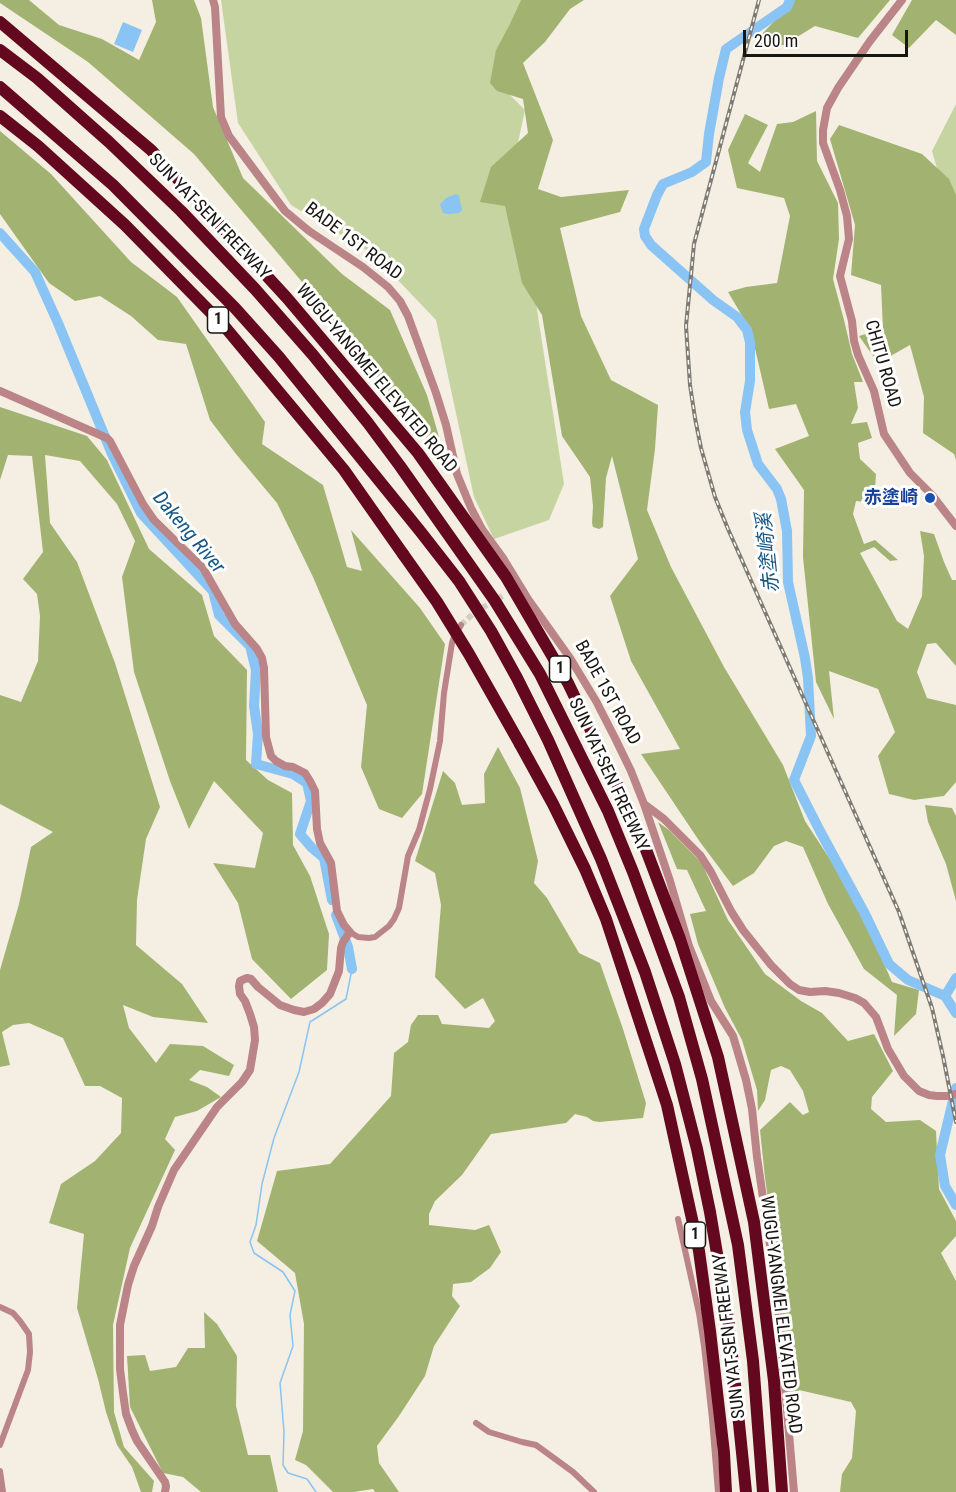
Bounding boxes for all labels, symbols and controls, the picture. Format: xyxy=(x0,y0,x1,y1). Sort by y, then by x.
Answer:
scale bar xyxy=(746,18,911,56)
text: 200 m xyxy=(754,30,798,51)
street label: SUN YAT-SEN FREEWAY xyxy=(143,150,275,284)
street label: BADE 1ST ROAD xyxy=(300,198,406,286)
street label: WUGU-YANGMEI ELEVATED ROAD xyxy=(291,280,461,478)
road number: 1 xyxy=(208,307,228,333)
street label: CHITU ROAD xyxy=(859,318,905,410)
water label: Dakeng River xyxy=(147,487,229,579)
place label: 赤塗崎 xyxy=(864,487,918,509)
marker: 赤塗崎 xyxy=(923,491,937,505)
water label: 赤塗崎溪 xyxy=(753,512,785,594)
street label: BADE 1ST ROAD xyxy=(569,637,645,749)
road number: 1 xyxy=(550,656,570,682)
street label: SUN YAT-SEN FREEWAY xyxy=(563,695,653,855)
street label: WUGU-YANGMEI ELEVATED ROAD xyxy=(755,1195,805,1435)
road number: 1 xyxy=(684,1222,706,1248)
street label: SUN YAT-SEN FREEWAY xyxy=(709,1252,751,1420)

